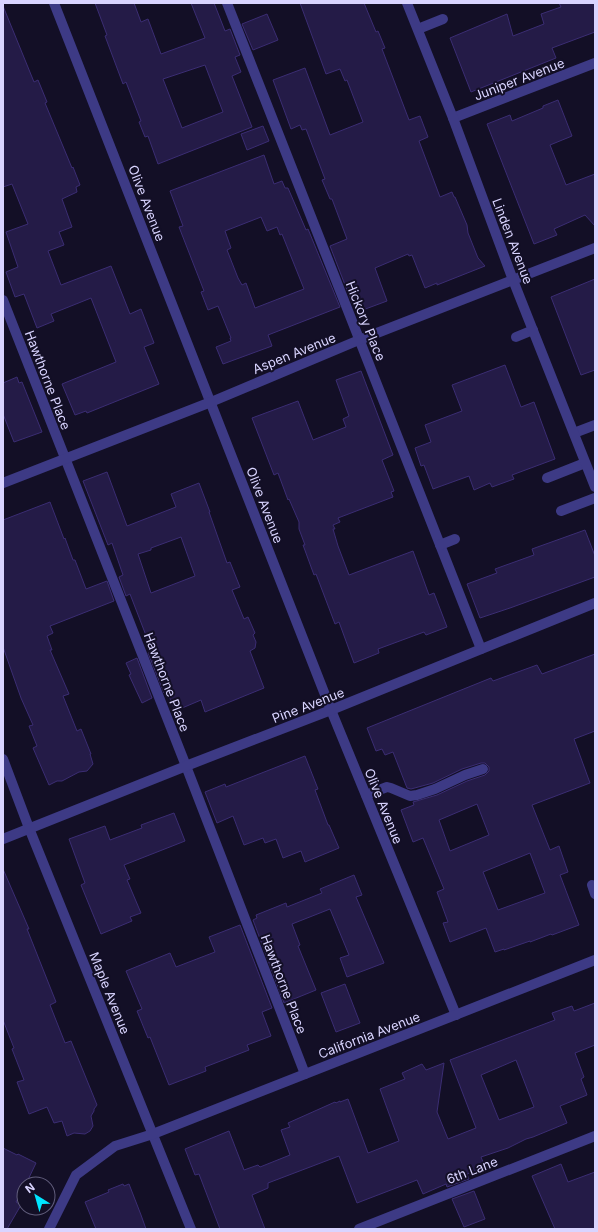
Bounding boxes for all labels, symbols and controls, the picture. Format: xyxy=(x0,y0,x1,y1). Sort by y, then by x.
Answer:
street label: Juniper Avenue xyxy=(471,54,567,104)
street label: Olive Avenue xyxy=(125,163,169,243)
street label: Linden Avenue xyxy=(489,196,537,286)
street label: Hickory Place xyxy=(343,279,389,363)
street label: Hawthorne Place xyxy=(22,328,74,432)
street label: Aspen Avenue xyxy=(250,329,338,377)
street label: Olive Avenue xyxy=(243,465,287,545)
street label: Hawthorne Place xyxy=(141,630,193,734)
street label: Pine Avenue xyxy=(270,684,346,726)
street label: Olive Avenue xyxy=(362,766,406,846)
street label: Hawthorne Place xyxy=(258,932,310,1036)
street label: Maple Avenue xyxy=(86,950,134,1036)
street label: California Avenue xyxy=(316,1008,422,1062)
street label: 6th Lane xyxy=(444,1153,500,1187)
north arrow xyxy=(16,1176,56,1216)
text: N xyxy=(22,1180,38,1196)

